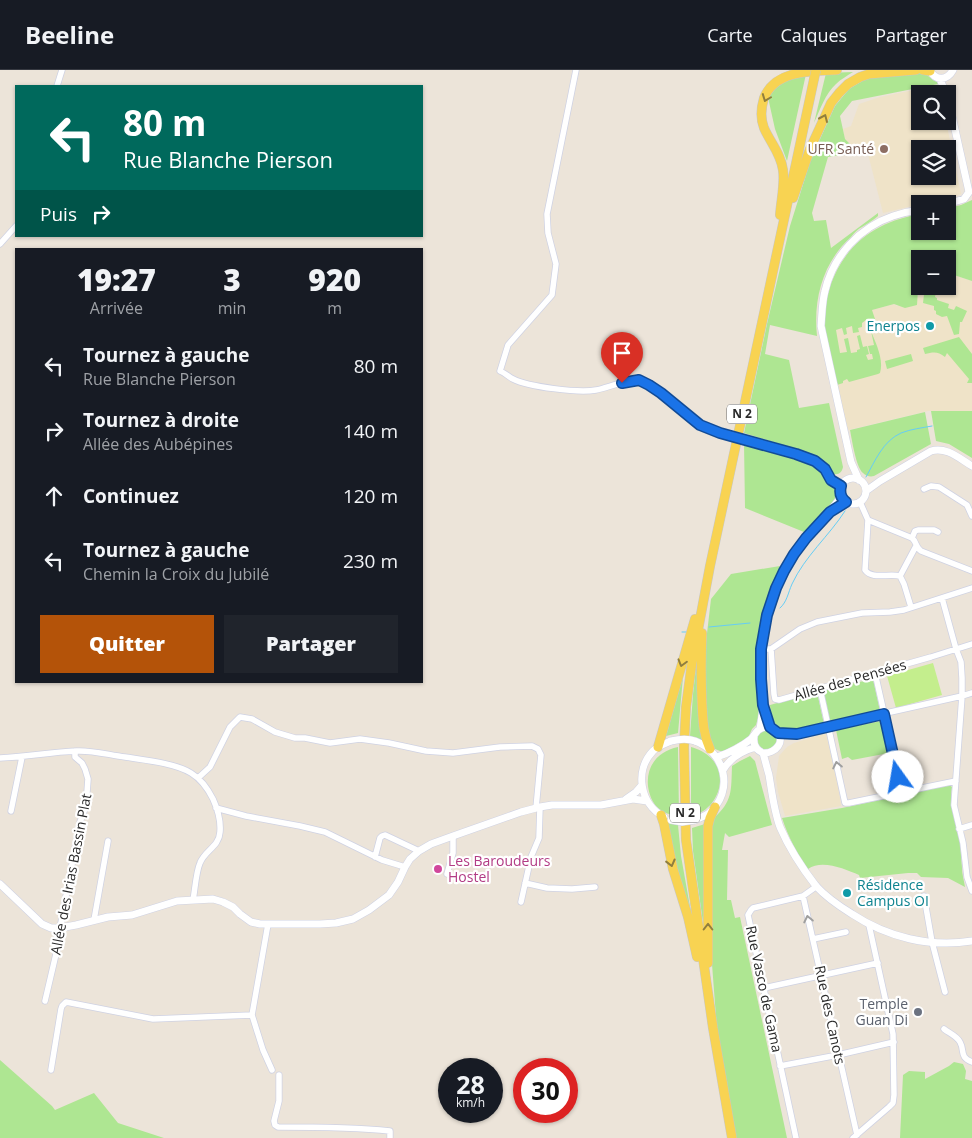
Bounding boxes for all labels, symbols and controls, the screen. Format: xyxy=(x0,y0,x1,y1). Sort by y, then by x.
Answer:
text: Beeline xyxy=(25,18,114,51)
text: Carte xyxy=(707,23,753,47)
text: Calques xyxy=(781,23,847,47)
text: Partager xyxy=(875,23,947,47)
map controls xyxy=(911,85,956,295)
button: search xyxy=(911,85,956,130)
one-way arrow xyxy=(761,93,772,102)
text: 80 m xyxy=(123,99,206,146)
icon: left xyxy=(40,105,105,170)
one-way arrow xyxy=(818,114,829,123)
place label: UFR Santé xyxy=(807,139,874,158)
button: layers xyxy=(911,140,956,185)
marker: UFR Santé xyxy=(878,143,890,155)
text: Rue Blanche Pierson xyxy=(123,144,333,174)
button: + xyxy=(911,195,956,240)
icon: right xyxy=(87,200,115,228)
text: Puis xyxy=(40,201,77,227)
button: − xyxy=(911,250,956,295)
text: 19:27 xyxy=(77,259,156,300)
text: 3 xyxy=(223,259,241,300)
text: 920 xyxy=(308,259,361,300)
text: Arrivée xyxy=(90,297,143,319)
text: min xyxy=(218,297,246,319)
text: m xyxy=(327,297,342,319)
place label: Enerpos xyxy=(866,316,920,335)
marker: Enerpos xyxy=(924,320,936,332)
pin xyxy=(601,332,643,383)
icon: arrive xyxy=(608,339,636,367)
text: Tournez à gauche xyxy=(83,342,249,368)
icon: left xyxy=(40,352,68,380)
text: 80 m xyxy=(354,353,398,379)
text: Rue Blanche Pierson xyxy=(83,368,236,390)
road number: N 2 xyxy=(727,404,757,424)
text: Tournez à droite xyxy=(83,407,239,433)
icon: right xyxy=(40,417,68,445)
text: 140 m xyxy=(343,418,398,444)
text: Allée des Aubépines xyxy=(83,433,233,455)
icon: ahead xyxy=(40,482,68,510)
text: Continuez xyxy=(83,483,179,509)
text: 120 m xyxy=(343,483,398,509)
text: Tournez à gauche xyxy=(83,537,249,563)
icon: left xyxy=(40,547,68,575)
text: 230 m xyxy=(343,548,398,574)
text: Chemin la Croix du Jubilé xyxy=(83,563,269,585)
button: Quitter xyxy=(40,615,214,673)
button: Partager xyxy=(224,615,398,673)
street label: Allée des Pensées xyxy=(792,654,909,705)
one-way arrow xyxy=(677,659,688,667)
position arrow xyxy=(871,750,923,802)
one-way arrow xyxy=(832,761,843,769)
street label: Allée des Irias Bassin Plat xyxy=(46,792,95,956)
road number: N 2 xyxy=(670,804,700,822)
place label: Les Baroudeurs Hostel xyxy=(448,851,551,886)
one-way arrow xyxy=(665,858,676,867)
marker: Les Baroudeurs Hostel xyxy=(432,863,444,875)
place label: Résidence Campus OI xyxy=(857,875,929,910)
marker: Résidence Campus OI xyxy=(841,887,853,899)
one-way arrow xyxy=(804,914,814,923)
one-way arrow xyxy=(703,923,713,931)
street label: Rue Vasco de Gama xyxy=(742,924,787,1054)
street label: Rue des Canots xyxy=(811,964,850,1066)
place label: Temple Guan Di xyxy=(856,994,908,1029)
marker: Temple Guan Di xyxy=(912,1006,924,1018)
speed limit sign: 30 xyxy=(513,1058,578,1123)
text: 28 xyxy=(456,1067,485,1101)
text: km/h xyxy=(456,1094,485,1111)

